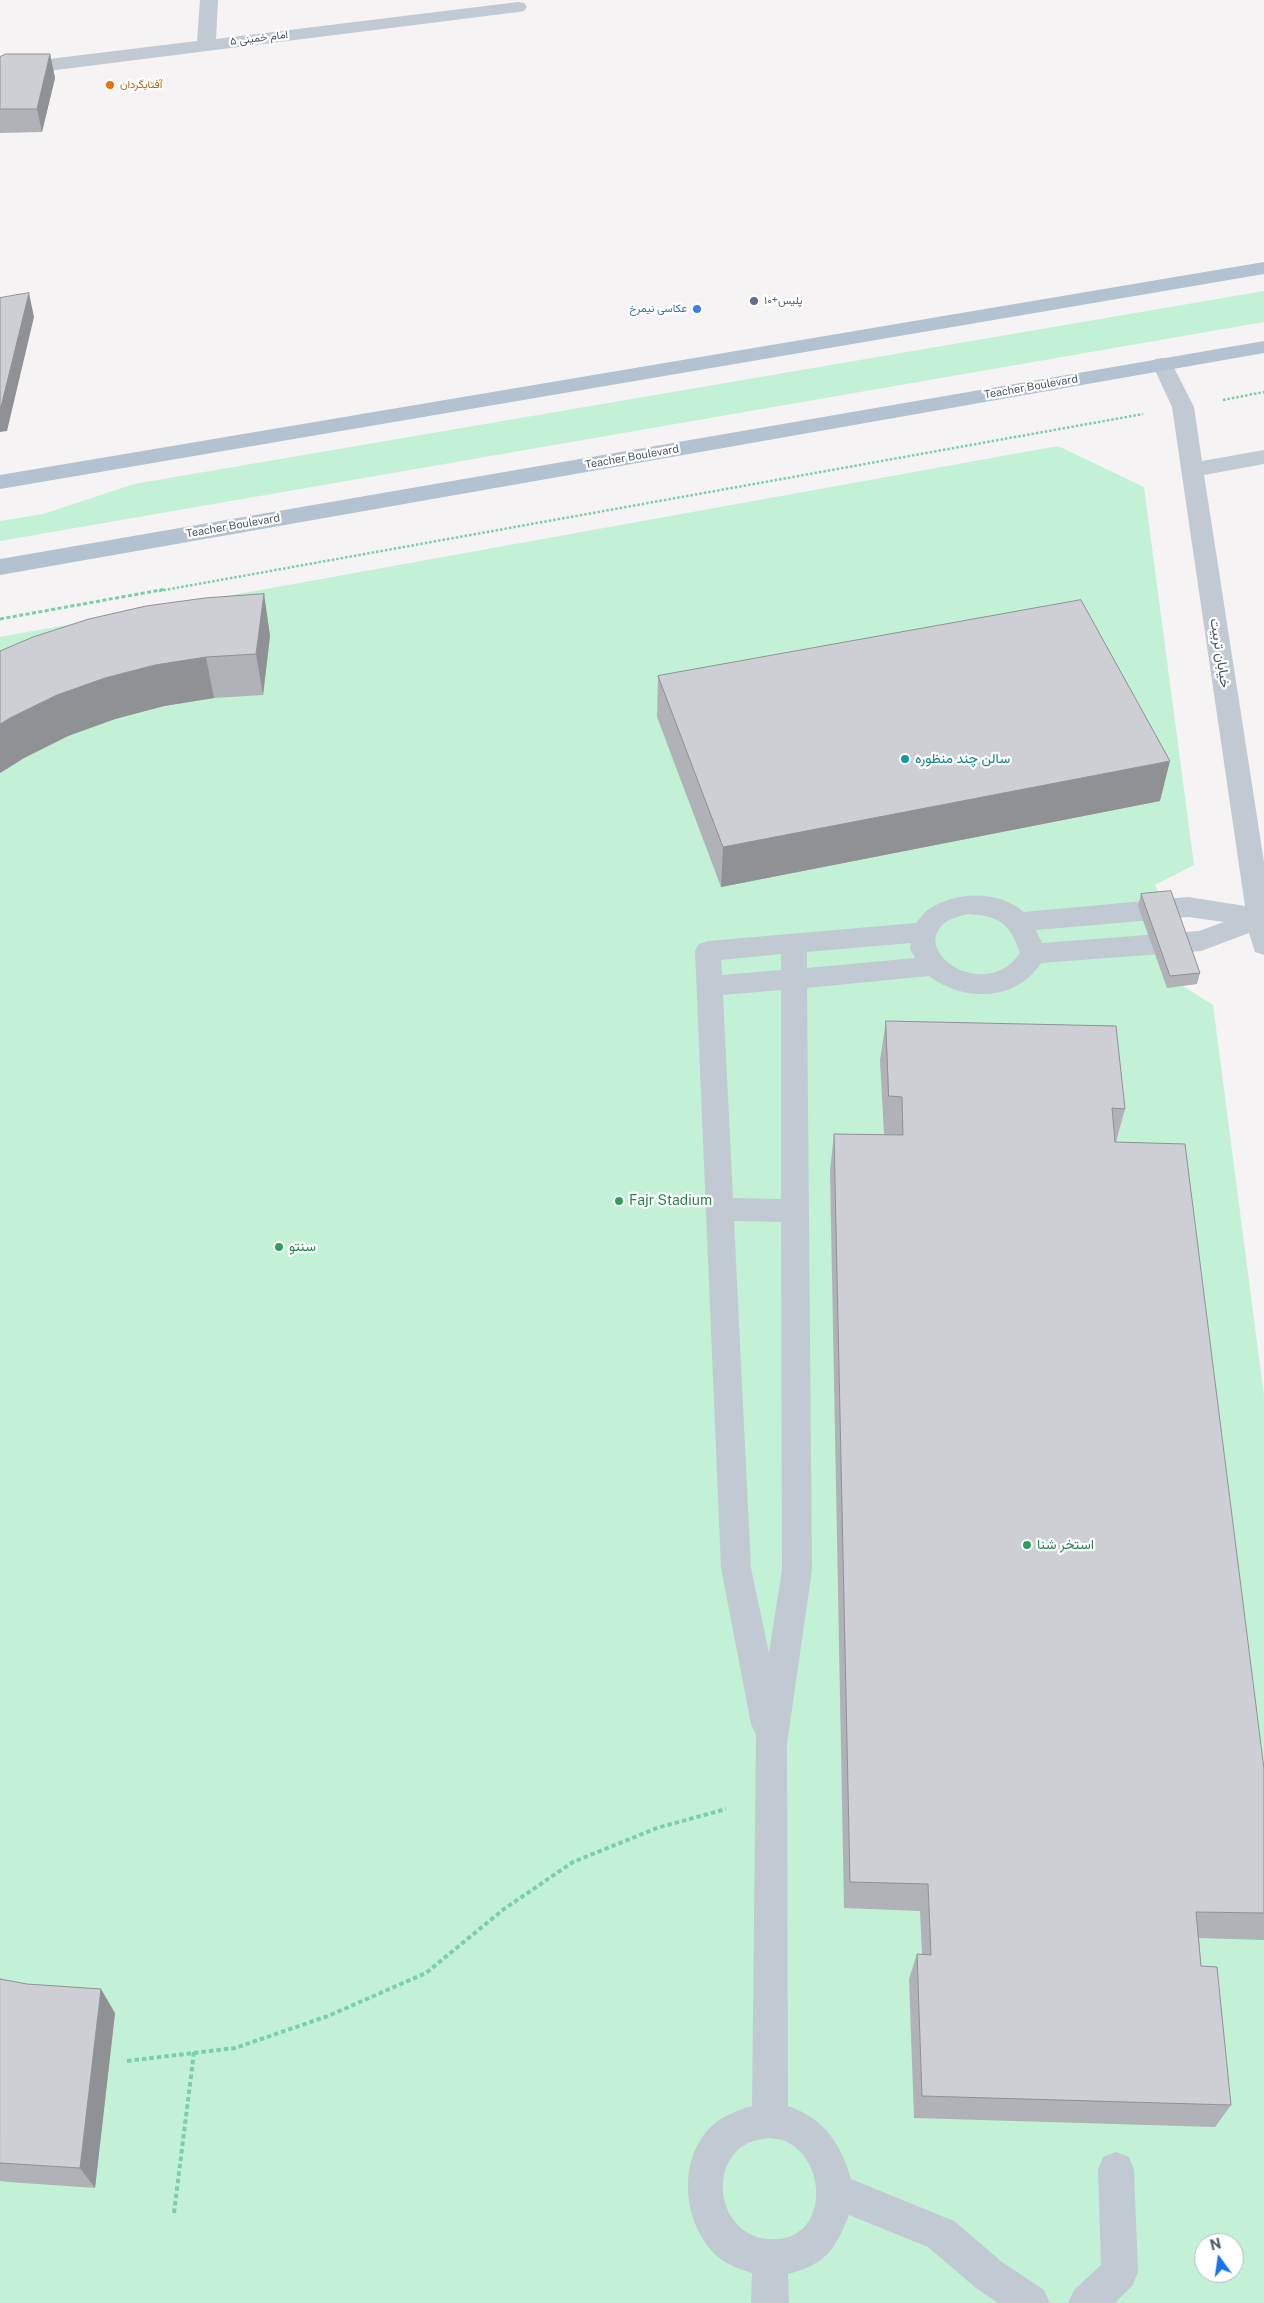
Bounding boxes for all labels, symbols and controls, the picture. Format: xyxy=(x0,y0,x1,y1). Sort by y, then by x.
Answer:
street label: امام خمینی ۵ xyxy=(229,28,289,48)
place label: آفتابگردان xyxy=(120,78,162,92)
marker: آفتابگردان xyxy=(104,79,116,91)
place label: پلیس+۱۰ xyxy=(764,294,802,308)
marker: پلیس+۱۰ xyxy=(748,295,760,307)
place label: عکاسی نیمرخ xyxy=(629,302,687,316)
marker: عکاسی نیمرخ xyxy=(691,303,703,315)
street label: Teacher Boulevard xyxy=(983,372,1079,402)
street label: Teacher Boulevard xyxy=(584,442,680,472)
street label: Teacher Boulevard xyxy=(185,511,281,541)
street label: خیابان تربیت xyxy=(1206,617,1234,689)
place label: سالن چند منظوره xyxy=(915,751,1010,767)
marker: سالن چند منظوره xyxy=(899,753,911,765)
place label: Fajr Stadium xyxy=(629,1193,712,1209)
marker: Fajr Stadium xyxy=(613,1195,625,1207)
place label: سنتو xyxy=(289,1239,316,1255)
marker: سنتو xyxy=(273,1241,285,1253)
place label: استخر شنا xyxy=(1037,1537,1094,1553)
marker: استخر شنا xyxy=(1021,1539,1033,1551)
north arrow xyxy=(1194,2233,1244,2283)
text: N xyxy=(1208,2235,1223,2254)

